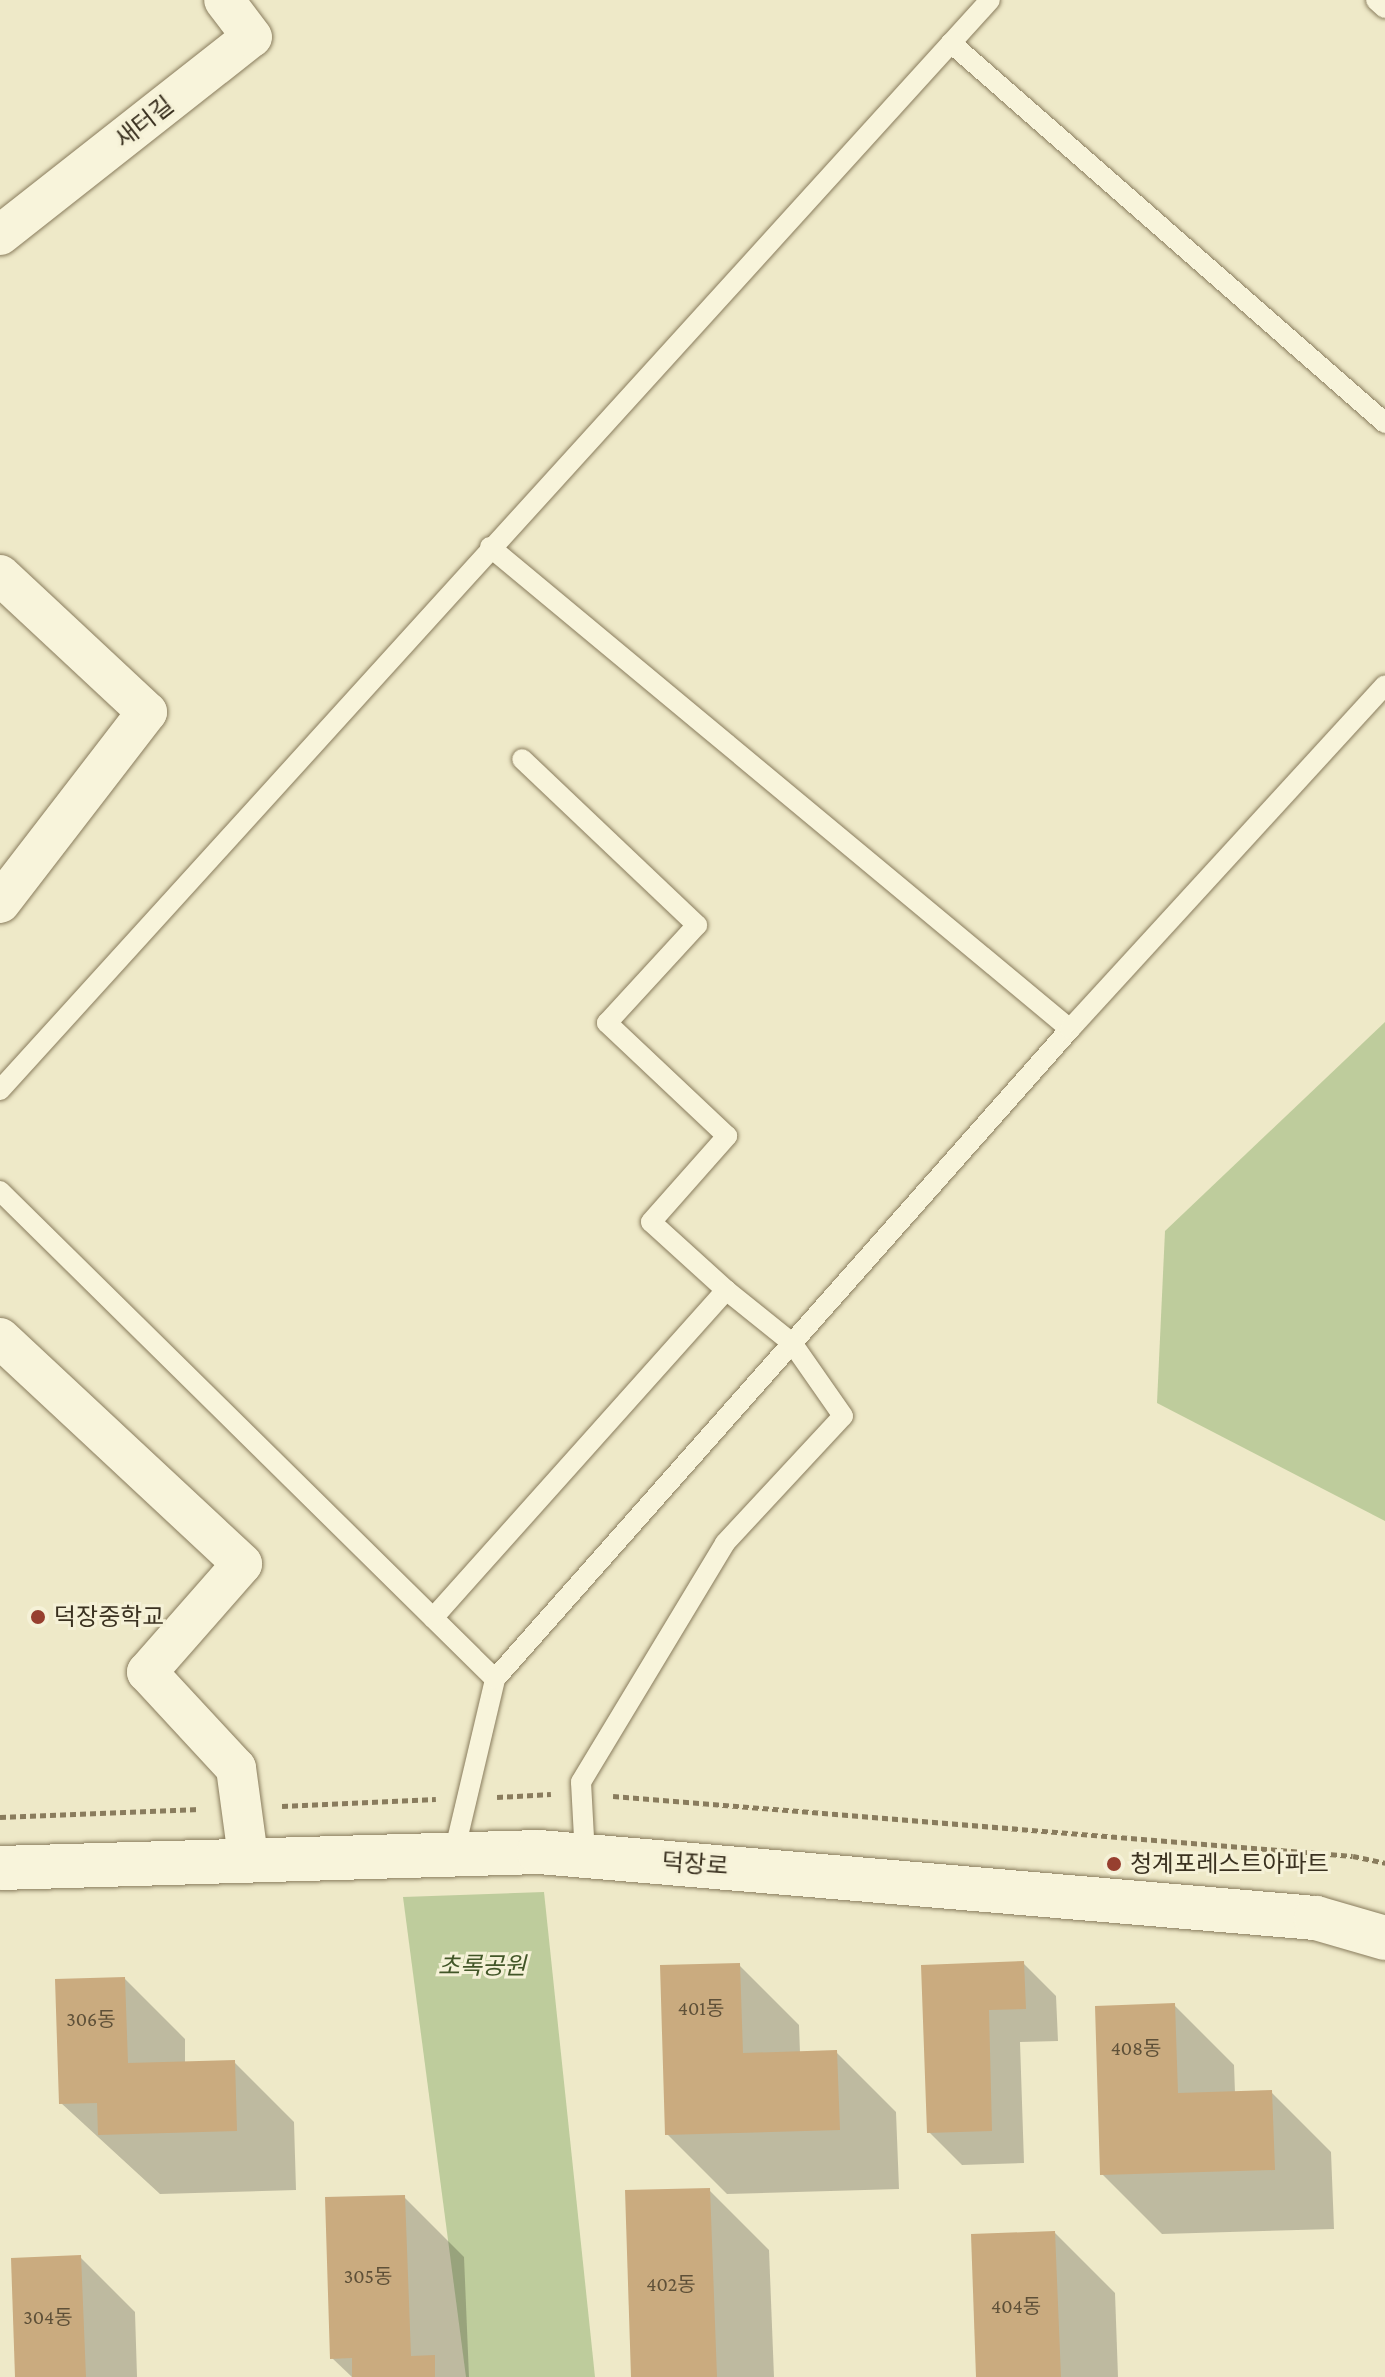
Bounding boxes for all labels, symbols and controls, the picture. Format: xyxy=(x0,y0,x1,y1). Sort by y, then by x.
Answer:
street label: 새터길 xyxy=(109,90,179,154)
place label: 덕장중학교 xyxy=(54,1603,164,1631)
marker: 덕장중학교 xyxy=(29,1608,47,1626)
street label: 덕장로 xyxy=(661,1847,729,1881)
place label: 청계포레스트아파트 xyxy=(1130,1850,1329,1878)
marker: 청계포레스트아파트 xyxy=(1105,1855,1123,1873)
park label: 초록공원 xyxy=(438,1952,526,1980)
house number: 401동 xyxy=(678,1996,724,2020)
house number: 306동 xyxy=(66,2007,116,2031)
house number: 408동 xyxy=(1111,2036,1161,2060)
house number: 305동 xyxy=(344,2264,392,2288)
house number: 402동 xyxy=(646,2272,696,2296)
house number: 404동 xyxy=(991,2294,1041,2318)
house number: 304동 xyxy=(23,2305,73,2329)

